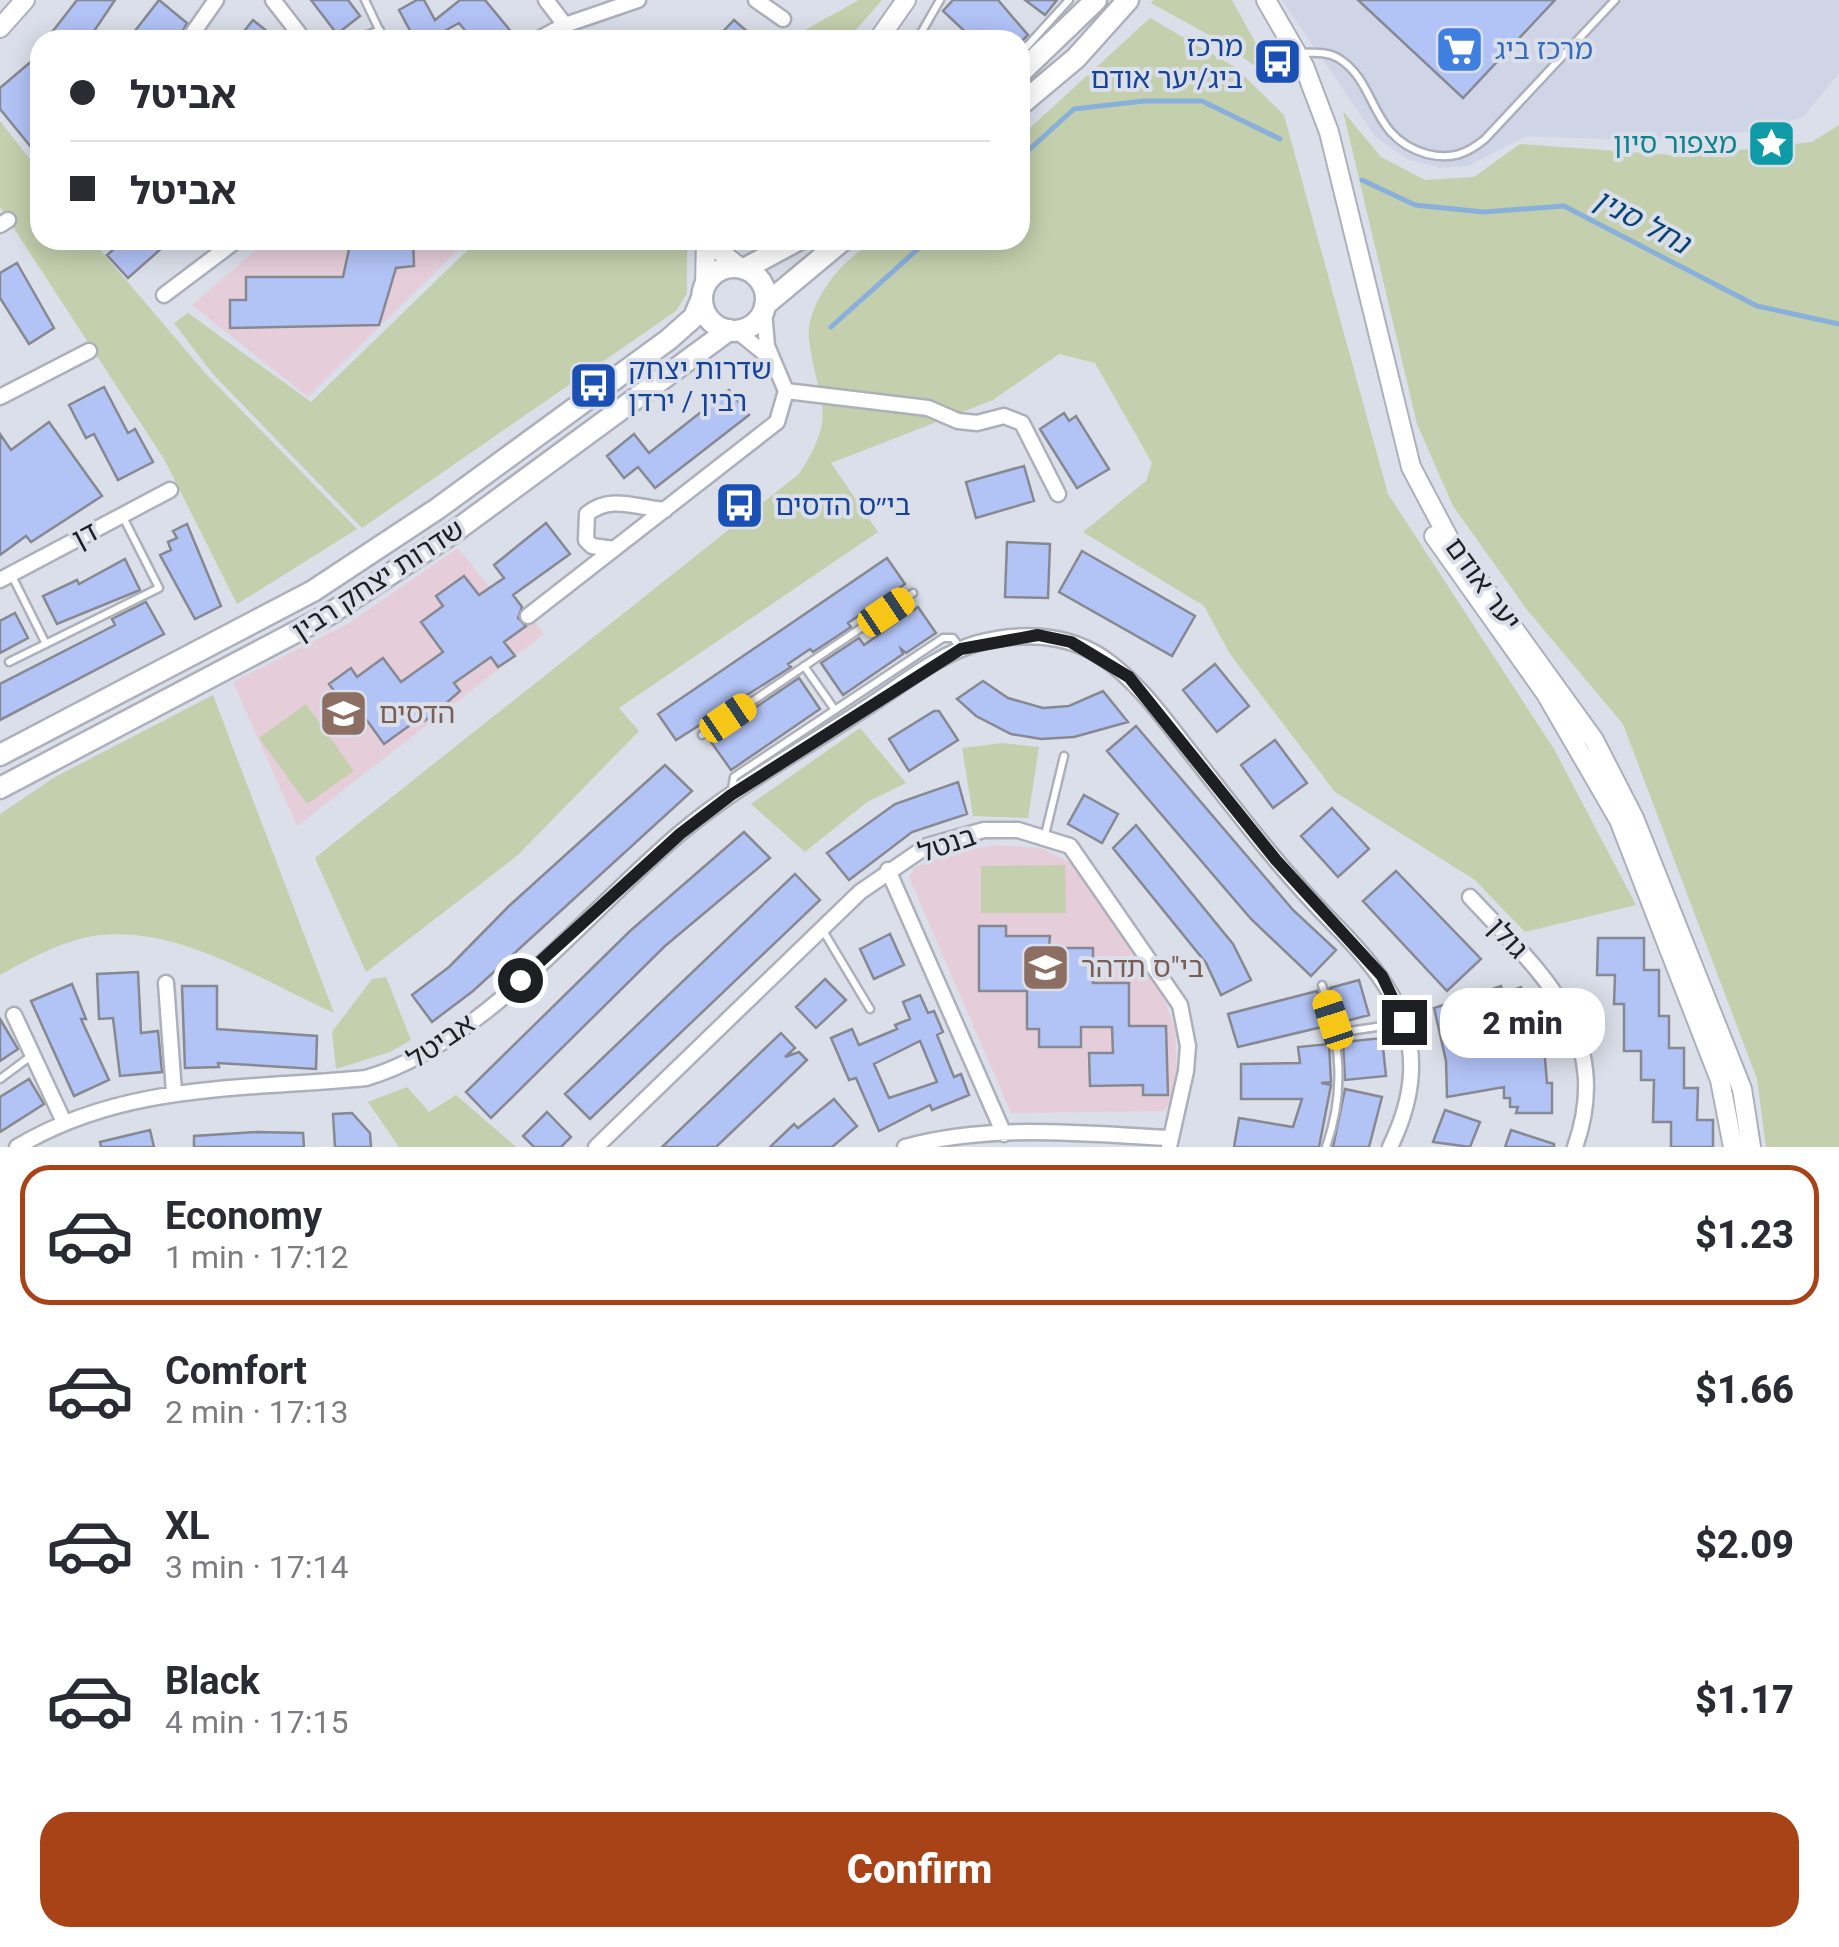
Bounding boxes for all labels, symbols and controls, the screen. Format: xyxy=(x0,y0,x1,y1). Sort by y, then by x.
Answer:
supermarket icon: מרכז ביג xyxy=(1434,23,1486,75)
place label: מרכז ביג/יער אודם xyxy=(1090,30,1243,95)
place label: מרכז ביג xyxy=(1495,33,1593,66)
bus stop icon: מרכז ביג/יער אודם xyxy=(1252,36,1304,88)
text: אביטל xyxy=(130,73,237,117)
place icon: מצפור סיון xyxy=(1746,117,1798,169)
place label: מצפור סיון xyxy=(1613,127,1737,160)
text: אביטל xyxy=(130,169,237,213)
water label: נחל סנין xyxy=(1588,181,1698,262)
place label: שדרות יצחק רבין / ירדן xyxy=(628,353,772,418)
bus stop icon: שדרות יצחק רבין / ירדן xyxy=(567,359,619,411)
bus stop icon: בי״ס הדסים xyxy=(714,479,766,531)
place label: בי״ס הדסים xyxy=(775,489,911,522)
street label: שדרות יצחק רבין xyxy=(286,512,470,648)
street label: דן xyxy=(66,515,104,555)
street label: יער אודם xyxy=(1438,531,1528,637)
car xyxy=(853,583,919,641)
school or university icon: הדסים xyxy=(318,687,370,739)
car xyxy=(695,689,761,747)
place label: הדסים xyxy=(379,697,455,730)
street label: בנטל xyxy=(914,819,980,869)
street label: גולן xyxy=(1481,911,1535,965)
school or university icon: בי"ס תדהר xyxy=(1020,941,1072,993)
place label: בי"ס תדהר xyxy=(1081,951,1204,984)
route start xyxy=(498,958,543,1003)
car xyxy=(1309,987,1357,1053)
callout: 2 min xyxy=(1439,987,1604,1057)
route end xyxy=(1382,1000,1427,1045)
text: 2 min xyxy=(1482,1004,1563,1042)
street label: אביטל xyxy=(401,1007,481,1075)
icon: car xyxy=(45,1190,135,1280)
text: Economy xyxy=(165,1194,322,1238)
text: $1.23 xyxy=(1695,1213,1794,1257)
text: 1 min · 17:12 xyxy=(165,1238,348,1276)
icon: car xyxy=(45,1345,135,1435)
text: Comfort xyxy=(165,1349,307,1393)
text: $1.66 xyxy=(1695,1368,1794,1412)
text: 2 min · 17:13 xyxy=(165,1393,348,1431)
icon: car xyxy=(45,1500,135,1590)
text: XL xyxy=(165,1504,210,1548)
text: $2.09 xyxy=(1695,1523,1794,1567)
text: 3 min · 17:14 xyxy=(165,1548,348,1586)
icon: car xyxy=(45,1655,135,1745)
text: Black xyxy=(165,1659,260,1703)
text: $1.17 xyxy=(1695,1678,1794,1722)
text: 4 min · 17:15 xyxy=(165,1703,348,1741)
button: Confirm xyxy=(40,1812,1799,1927)

